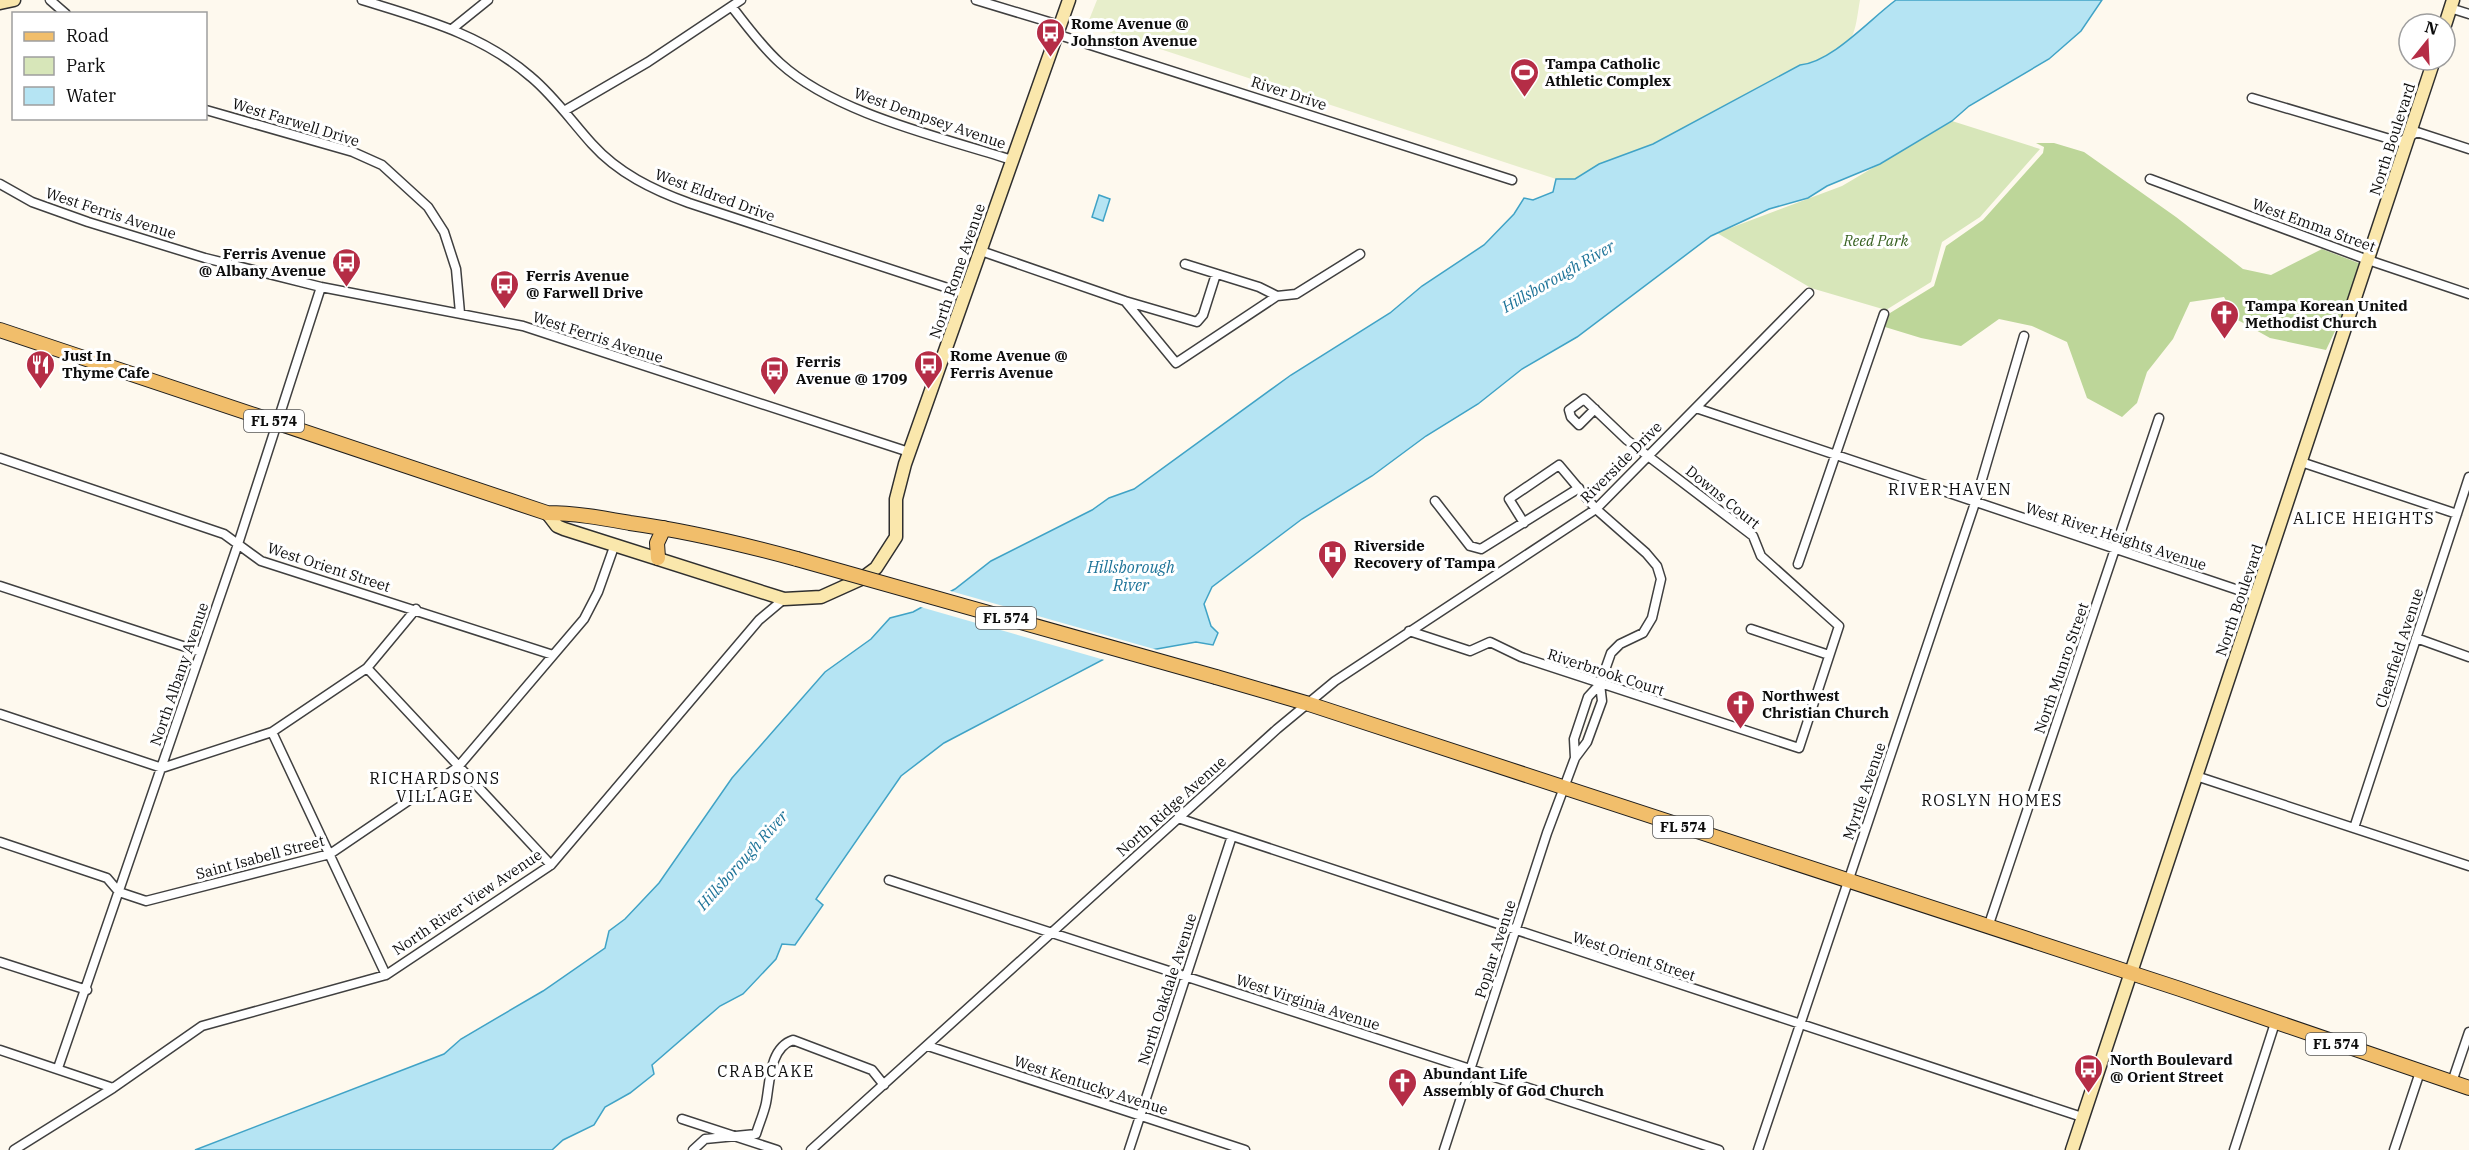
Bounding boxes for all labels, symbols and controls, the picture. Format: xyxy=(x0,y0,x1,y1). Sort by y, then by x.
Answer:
legend xyxy=(12,12,207,120)
north arrow xyxy=(2397,12,2457,72)
place label: Rome Avenue @ Johnston Avenue xyxy=(1071,14,1197,50)
bus stop icon: Rome Avenue @ Johnston Avenue xyxy=(1034,16,1066,58)
text: N xyxy=(2423,16,2441,39)
text: Road xyxy=(66,24,109,47)
text: Park xyxy=(66,54,106,77)
place label: Tampa Catholic Athletic Complex xyxy=(1545,54,1671,90)
sports icon: Tampa Catholic Athletic Complex xyxy=(1508,56,1540,98)
street label: River Drive xyxy=(1249,72,1329,114)
street label: North Boulevard xyxy=(2365,80,2419,198)
street label: West Dempsey Avenue xyxy=(852,83,1008,153)
text: Water xyxy=(66,84,116,107)
street label: West Farwell Drive xyxy=(230,94,362,150)
street label: West Eldred Drive xyxy=(652,164,778,226)
street label: West Ferris Avenue xyxy=(43,183,179,243)
street label: West Emma Street xyxy=(2250,194,2378,256)
street label: North Rome Avenue xyxy=(925,201,989,341)
park label: Reed Park xyxy=(1842,231,1909,250)
water label: Hillsborough River xyxy=(1497,235,1619,317)
place label: Ferris Avenue @ Albany Avenue xyxy=(199,244,326,280)
bus stop icon: Ferris Avenue @ Albany Avenue xyxy=(331,246,363,288)
place label: Ferris Avenue @ Farwell Drive xyxy=(526,266,643,302)
bus stop icon: Ferris Avenue @ Farwell Drive xyxy=(489,268,521,310)
place label: Tampa Korean United Methodist Church xyxy=(2245,296,2408,332)
church icon: Tampa Korean United Methodist Church xyxy=(2208,298,2240,340)
street label: West Ferris Avenue xyxy=(530,307,666,367)
place label: Just In Thyme Cafe xyxy=(62,346,150,382)
place label: Rome Avenue @ Ferris Avenue xyxy=(950,346,1068,382)
restaurant icon: Just In Thyme Cafe xyxy=(25,348,57,390)
bus stop icon: Rome Avenue @ Ferris Avenue xyxy=(913,348,945,390)
place label: Ferris Avenue @ 1709 xyxy=(796,352,907,388)
bus stop icon: Ferris Avenue @ 1709 xyxy=(759,354,791,396)
road number: FL 574 xyxy=(244,410,304,432)
street label: Riverside Drive xyxy=(1576,417,1666,507)
street label: Downs Court xyxy=(1682,461,1764,533)
district label: RIVER HAVEN xyxy=(1888,479,2012,499)
street label: West River Heights Avenue xyxy=(2023,498,2209,574)
district label: ALICE HEIGHTS xyxy=(2293,508,2435,528)
place label: Riverside Recovery of Tampa xyxy=(1354,536,1496,572)
street label: West Orient Street xyxy=(265,538,393,596)
hospital icon: Riverside Recovery of Tampa xyxy=(1317,538,1349,580)
street label: North Boulevard xyxy=(2211,542,2267,658)
water label: Hillsborough River xyxy=(1086,557,1175,595)
street label: Clearfield Avenue xyxy=(2371,586,2427,710)
street label: North Albany Avenue xyxy=(146,600,212,748)
street label: North Munro Street xyxy=(2030,600,2092,736)
road number: FL 574 xyxy=(976,607,1036,629)
street label: Riverbrook Court xyxy=(1545,644,1667,700)
place label: Northwest Christian Church xyxy=(1762,686,1889,722)
church icon: Northwest Christian Church xyxy=(1725,688,1757,730)
street label: Myrtle Avenue xyxy=(1838,740,1890,842)
street label: North Ridge Avenue xyxy=(1112,752,1230,860)
district label: RICHARDSONS VILLAGE xyxy=(369,768,501,806)
district label: ROSLYN HOMES xyxy=(1921,790,2063,810)
water label: Hillsborough River xyxy=(691,805,793,915)
road number: FL 574 xyxy=(1653,816,1713,838)
street label: Saint Isabell Street xyxy=(194,831,326,883)
street label: North River View Avenue xyxy=(389,845,545,959)
street label: Poplar Avenue xyxy=(1470,897,1520,1001)
street label: North Oakdale Avenue xyxy=(1133,911,1201,1067)
street label: West Orient Street xyxy=(1570,927,1698,985)
street label: West Virginia Avenue xyxy=(1233,970,1383,1034)
road number: FL 574 xyxy=(2306,1033,2366,1055)
place label: North Boulevard @ Orient Street xyxy=(2110,1050,2233,1086)
street label: West Kentucky Avenue xyxy=(1011,1051,1171,1119)
bus stop icon: North Boulevard @ Orient Street xyxy=(2073,1052,2105,1094)
district label: CRABCAKE xyxy=(717,1061,815,1081)
place label: Abundant Life Assembly of God Church xyxy=(1423,1064,1604,1100)
church icon: Abundant Life Assembly of God Church xyxy=(1386,1066,1418,1108)

